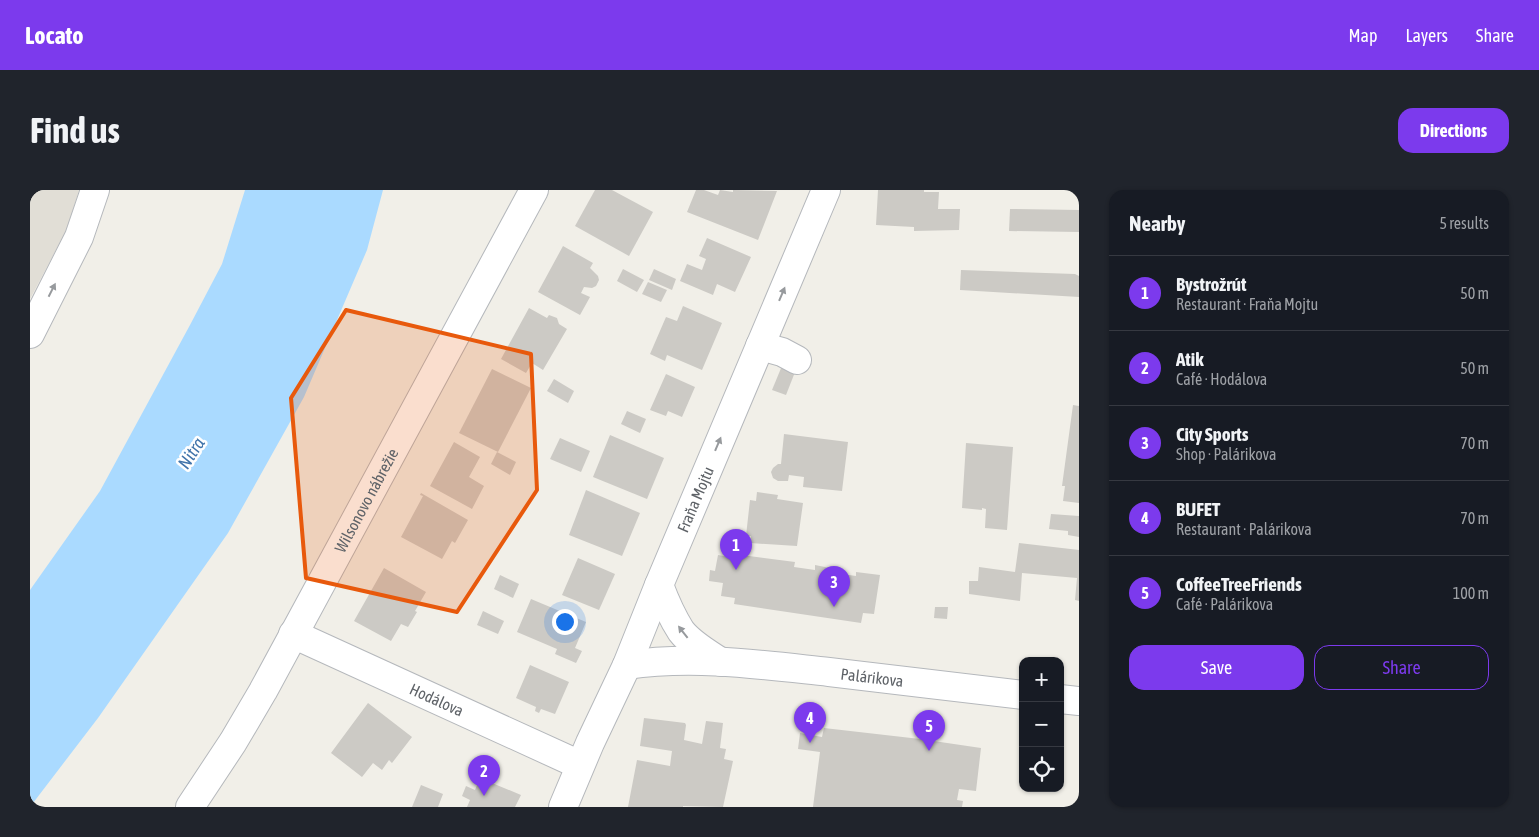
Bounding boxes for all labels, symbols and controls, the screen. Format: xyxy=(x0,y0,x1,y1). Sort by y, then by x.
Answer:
text: Locato xyxy=(25,22,84,49)
text: Map xyxy=(1348,25,1377,46)
text: Layers xyxy=(1405,25,1448,46)
text: Share xyxy=(1476,25,1514,46)
button: Directions xyxy=(1398,108,1509,153)
text: Find us xyxy=(30,110,120,150)
text: Nearby xyxy=(1129,211,1185,235)
text: 5 results xyxy=(1439,214,1489,232)
text: Bystrožrút xyxy=(1176,273,1246,295)
one-way arrow xyxy=(48,283,56,298)
text: 1 xyxy=(1141,284,1149,302)
text: 50 m xyxy=(1460,284,1489,302)
one-way arrow xyxy=(778,287,786,301)
text: Restaurant · Fraňa Mojtu xyxy=(1176,295,1318,313)
text: Atik xyxy=(1176,348,1204,370)
text: 2 xyxy=(1141,359,1149,377)
text: 50 m xyxy=(1460,359,1489,377)
text: Café · Hodálova xyxy=(1176,370,1267,388)
text: City Sports xyxy=(1176,423,1248,445)
water label: Nitra xyxy=(173,433,209,473)
text: 3 xyxy=(1141,434,1149,452)
text: 70 m xyxy=(1460,434,1489,452)
one-way arrow xyxy=(715,437,723,451)
street label: Wilsonovo nábrežie xyxy=(331,445,402,555)
text: Shop · Palárikova xyxy=(1176,445,1276,463)
street label: Fraňa Mojtu xyxy=(673,464,717,535)
text: BUFET xyxy=(1176,498,1220,520)
text: 4 xyxy=(1141,509,1149,527)
text: 70 m xyxy=(1460,509,1489,527)
text: Restaurant · Palárikova xyxy=(1176,520,1312,538)
pin: 1 xyxy=(720,529,752,570)
pin: 3 xyxy=(818,566,850,607)
text: CoffeeTreeFriends xyxy=(1176,573,1302,595)
text: 5 xyxy=(1141,584,1149,602)
text: 100 m xyxy=(1453,584,1489,602)
text: Café · Palárikova xyxy=(1176,595,1273,613)
your location xyxy=(552,609,578,635)
one-way arrow xyxy=(678,625,689,638)
button: Save xyxy=(1129,645,1304,690)
button: Share xyxy=(1314,645,1489,690)
map controls xyxy=(1019,657,1064,792)
button: + xyxy=(1019,657,1064,702)
street label: Palárikova xyxy=(840,664,904,690)
street label: Hodálova xyxy=(407,680,467,720)
pin: 4 xyxy=(794,702,826,743)
button: − xyxy=(1019,702,1064,747)
pin: 5 xyxy=(913,710,945,751)
button: locate xyxy=(1019,747,1064,792)
pin: 2 xyxy=(468,755,500,796)

